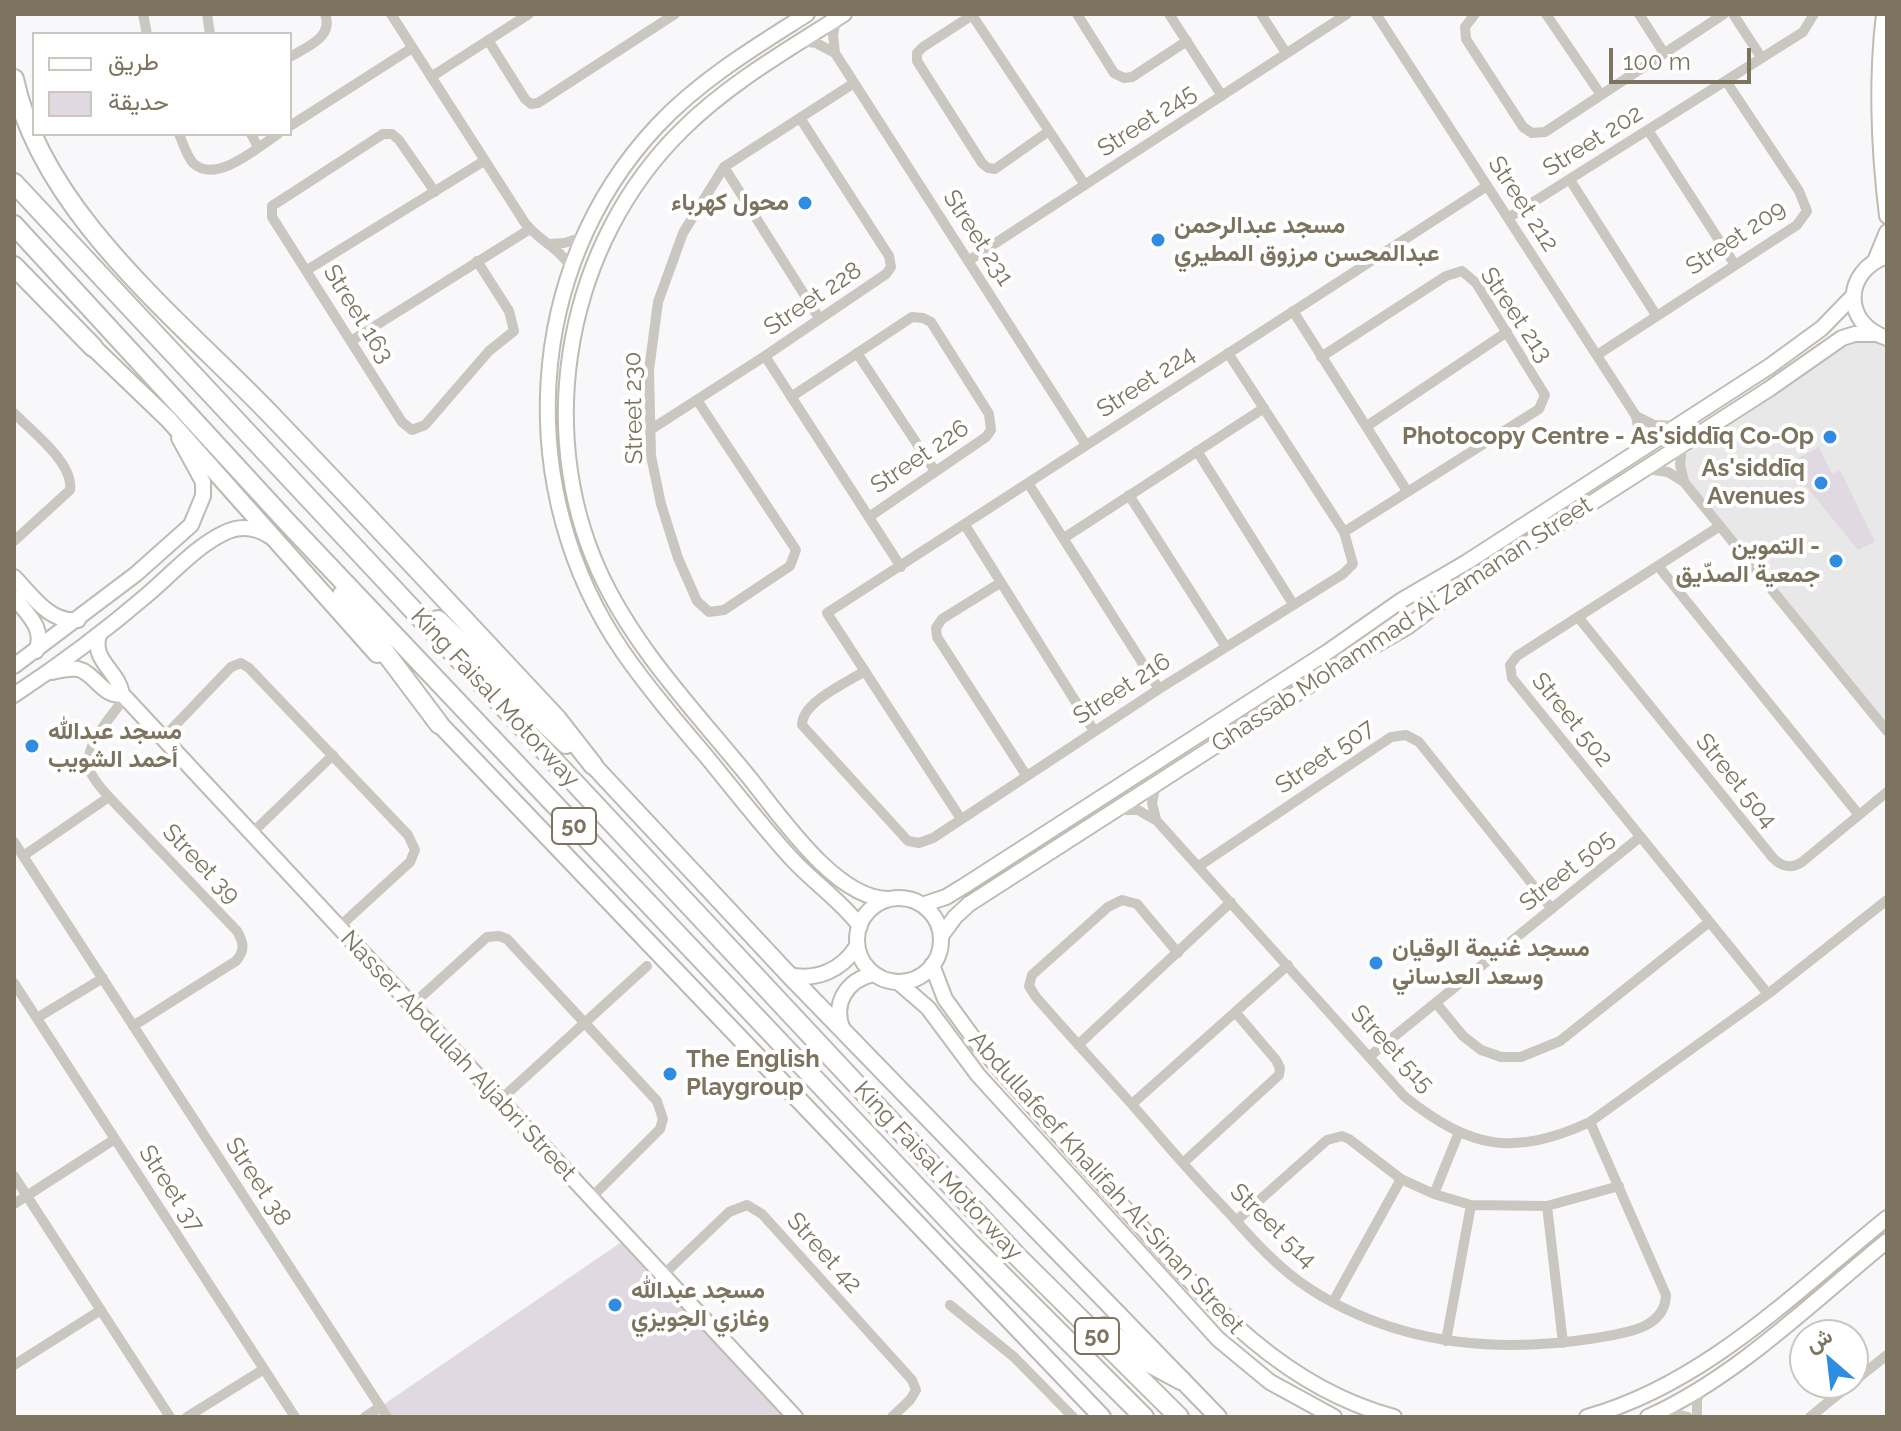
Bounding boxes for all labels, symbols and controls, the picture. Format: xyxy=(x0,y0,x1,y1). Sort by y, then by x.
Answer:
legend xyxy=(32,32,292,136)
scale bar xyxy=(1613,32,1755,82)
text: طريق xyxy=(108,47,159,76)
text: 100 m xyxy=(1623,47,1691,76)
street label: Street 245 xyxy=(1092,79,1202,163)
text: حديقة xyxy=(108,87,169,116)
street label: Street 202 xyxy=(1538,99,1648,183)
street label: Street 212 xyxy=(1482,151,1564,257)
street label: Street 231 xyxy=(936,185,1020,291)
place label: محول كهرباء xyxy=(671,189,789,217)
marker: محول كهرباء xyxy=(796,194,814,212)
street label: Street 209 xyxy=(1681,194,1791,282)
place label: مسجد عبدالرحمن عبدالمحسن مرزوق المطيري xyxy=(1174,212,1440,268)
marker: مسجد عبدالرحمن عبدالمحسن مرزوق المطيري xyxy=(1149,231,1167,249)
street label: Street 228 xyxy=(759,256,867,342)
street label: Street 163 xyxy=(317,260,399,368)
street label: Street 213 xyxy=(1474,262,1558,368)
street label: Street 224 xyxy=(1092,340,1200,424)
street label: Street 230 xyxy=(619,351,649,465)
street label: Street 226 xyxy=(865,414,975,500)
place label: Photocopy Centre - As'siddīq Co-Op xyxy=(1402,423,1814,451)
marker: Photocopy Centre - As'siddīq Co-Op xyxy=(1821,428,1839,446)
place label: As'siddīq Avenues xyxy=(1702,455,1805,511)
marker: As'siddīq Avenues xyxy=(1812,474,1830,492)
street label: Ghassab Mohammad Al Zamanan Street xyxy=(1206,491,1598,759)
place label: التموين - جمعية الصدّيق xyxy=(1675,533,1820,589)
marker: التموين - جمعية الصدّيق xyxy=(1827,552,1845,570)
street label: King Faisal Motorway xyxy=(405,603,585,793)
street label: Street 216 xyxy=(1068,647,1176,731)
street label: Street 502 xyxy=(1525,667,1619,773)
street label: Street 507 xyxy=(1270,713,1380,801)
place label: مسجد عبدالله أحمد الشويب xyxy=(48,718,182,774)
street label: Street 504 xyxy=(1689,728,1783,834)
marker: مسجد عبدالله أحمد الشويب xyxy=(23,737,41,755)
road number: 50 xyxy=(552,808,596,844)
street label: Street 39 xyxy=(156,818,246,910)
street label: Street 505 xyxy=(1514,824,1620,918)
street label: Nasser Abdullah Aljabri Street xyxy=(334,925,582,1187)
place label: مسجد غنيمة الوقيان وسعد العدساني xyxy=(1392,935,1590,991)
marker: مسجد غنيمة الوقيان وسعد العدساني xyxy=(1367,954,1385,972)
street label: Street 515 xyxy=(1344,999,1440,1099)
street label: Abdullafeef Khalifah Al-Sinan Street xyxy=(962,1026,1250,1340)
place label: The English Playgroup xyxy=(686,1046,820,1102)
marker: The English Playgroup xyxy=(661,1065,679,1083)
street label: King Faisal Motorway xyxy=(848,1076,1028,1266)
street label: Street 38 xyxy=(219,1132,297,1232)
street label: Street 37 xyxy=(132,1140,210,1238)
street label: Street 514 xyxy=(1224,1178,1322,1274)
street label: Street 42 xyxy=(780,1207,868,1299)
place label: مسجد عبدالله وغازي الجويزي xyxy=(631,1277,769,1333)
marker: مسجد عبدالله وغازي الجويزي xyxy=(606,1296,624,1314)
road number: 50 xyxy=(1075,1318,1119,1354)
north arrow xyxy=(1789,1319,1869,1399)
text: ش xyxy=(1801,1322,1836,1357)

